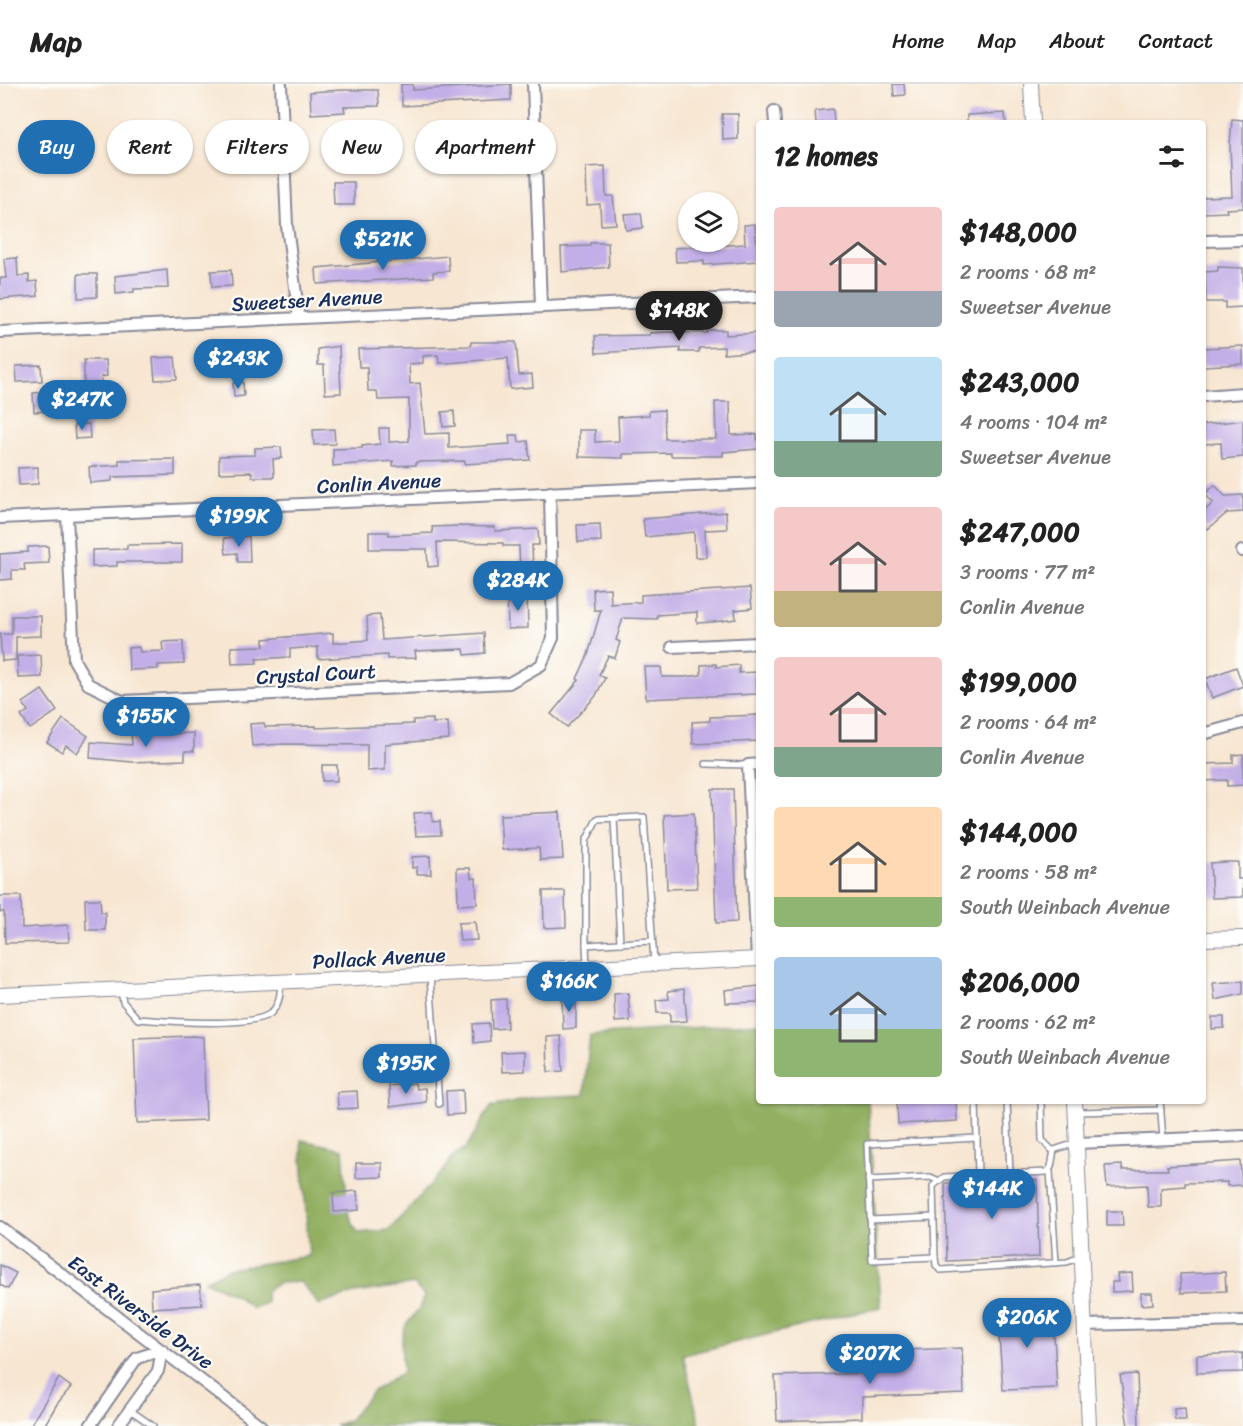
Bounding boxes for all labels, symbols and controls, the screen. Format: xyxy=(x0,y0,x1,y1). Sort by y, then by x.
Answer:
text: Map xyxy=(30,17,82,66)
text: Home xyxy=(892,22,944,60)
text: Map xyxy=(977,22,1016,60)
text: About xyxy=(1049,22,1106,60)
text: Contact xyxy=(1139,22,1213,60)
chip: Buy xyxy=(18,120,95,174)
chip: Rent xyxy=(107,120,193,174)
chip: Filters xyxy=(205,120,309,174)
chip: New xyxy=(321,120,403,174)
chip: Apartment xyxy=(415,120,556,174)
text: 12 homes xyxy=(774,133,878,179)
icon: filters xyxy=(1155,140,1188,173)
map controls xyxy=(678,192,738,252)
button: layers xyxy=(678,192,738,252)
text: $148,000 xyxy=(960,209,1077,255)
pin: $521K xyxy=(341,220,425,271)
text: $521K xyxy=(354,222,412,257)
icon: home xyxy=(822,231,894,303)
text: 2 rooms · 68 m² xyxy=(960,255,1096,290)
street label: Sweetser Avenue xyxy=(231,279,384,322)
text: Sweetser Avenue xyxy=(960,290,1111,325)
pin: $148K xyxy=(637,291,721,342)
text: $148K xyxy=(650,293,708,328)
pin: $243K xyxy=(196,339,280,390)
text: $243K xyxy=(208,341,268,376)
text: $243,000 xyxy=(960,359,1079,405)
pin: $247K xyxy=(40,380,124,431)
icon: home xyxy=(822,381,894,453)
text: $247K xyxy=(51,382,113,417)
text: 4 rooms · 104 m² xyxy=(960,405,1108,440)
text: Sweetser Avenue xyxy=(960,440,1111,475)
street label: Conlin Avenue xyxy=(316,463,442,504)
pin: $199K xyxy=(197,497,281,548)
text: $199K xyxy=(210,499,268,534)
text: $247,000 xyxy=(960,509,1080,555)
icon: home xyxy=(822,531,894,603)
text: 3 rooms · 77 m² xyxy=(960,555,1095,590)
pin: $284K xyxy=(476,561,560,612)
text: $284K xyxy=(487,563,549,598)
text: Conlin Avenue xyxy=(960,590,1085,625)
street label: Crystal Court xyxy=(256,654,377,695)
text: $199,000 xyxy=(960,659,1077,705)
icon: home xyxy=(822,681,894,753)
pin: $155K xyxy=(104,697,188,748)
text: $155K xyxy=(117,699,175,734)
text: 2 rooms · 64 m² xyxy=(960,705,1097,740)
text: Conlin Avenue xyxy=(960,740,1085,775)
text: $144,000 xyxy=(960,809,1077,855)
icon: home xyxy=(822,831,894,903)
text: 2 rooms · 58 m² xyxy=(960,855,1097,890)
text: South Weinbach Avenue xyxy=(960,890,1170,925)
street label: Pollack Avenue xyxy=(311,938,447,979)
text: $206,000 xyxy=(960,959,1080,1005)
pin: $166K xyxy=(527,962,611,1013)
text: $166K xyxy=(541,964,597,999)
icon: home xyxy=(822,981,894,1053)
text: 2 rooms · 62 m² xyxy=(960,1005,1096,1040)
text: South Weinbach Avenue xyxy=(960,1040,1170,1075)
pin: $195K xyxy=(364,1044,448,1095)
text: $195K xyxy=(377,1046,435,1081)
pin: $144K xyxy=(950,1169,1034,1220)
text: $144K xyxy=(962,1171,1022,1206)
street label: East Riverside Drive xyxy=(60,1246,221,1379)
pin: $206K xyxy=(985,1298,1069,1349)
text: $206K xyxy=(996,1300,1058,1335)
pin: $207K xyxy=(828,1334,912,1385)
text: $207K xyxy=(839,1336,901,1371)

